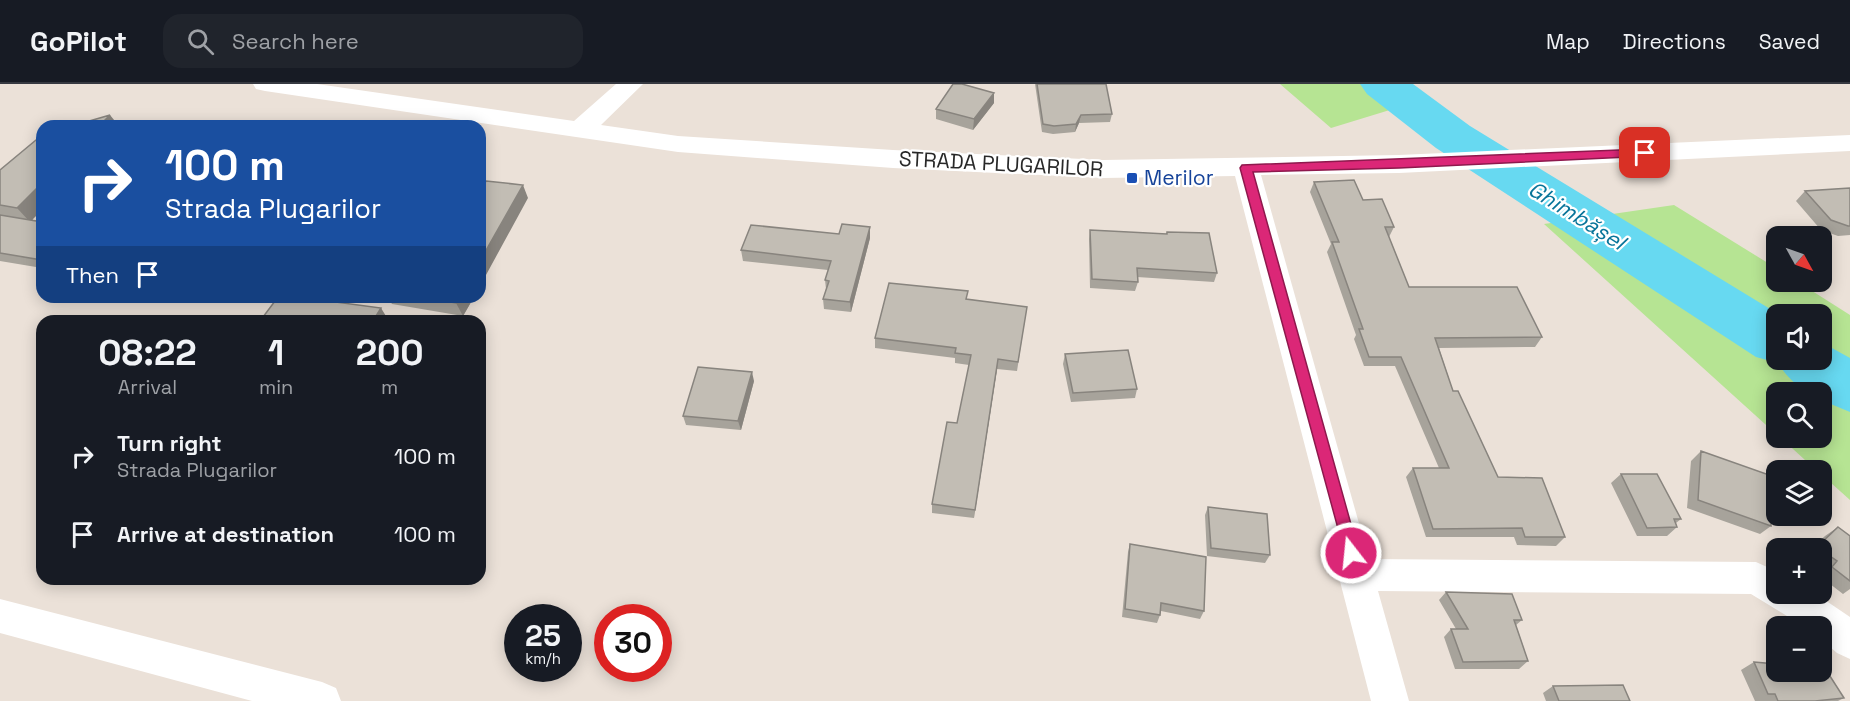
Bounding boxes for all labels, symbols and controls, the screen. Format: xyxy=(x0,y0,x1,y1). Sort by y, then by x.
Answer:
search box xyxy=(163,14,583,68)
text: GoPilot xyxy=(30,23,127,59)
icon: search xyxy=(184,25,217,58)
text: Search here xyxy=(232,27,359,55)
text: Map xyxy=(1546,28,1590,55)
text: Directions xyxy=(1623,28,1726,55)
text: Saved xyxy=(1759,28,1820,55)
pin xyxy=(1619,127,1670,178)
icon: arrive xyxy=(1628,136,1661,169)
text: 100 m xyxy=(165,139,285,192)
icon: right xyxy=(66,144,144,222)
street label: STRADA PLUGARILOR xyxy=(898,145,1104,182)
place label: Merilor xyxy=(1144,164,1214,191)
marker: Merilor xyxy=(1125,171,1139,185)
water label: Ghimbășel xyxy=(1523,174,1633,257)
text: Strada Plugarilor xyxy=(165,191,381,226)
north arrow xyxy=(1766,226,1832,292)
map controls xyxy=(1766,226,1832,682)
icon: arrive xyxy=(131,258,164,291)
text: Then xyxy=(66,261,119,289)
button: sound xyxy=(1766,304,1832,370)
text: 08:22 xyxy=(98,330,197,376)
text: 1 xyxy=(268,330,284,376)
text: 200 xyxy=(356,330,424,376)
text: Arrival xyxy=(118,374,177,400)
text: min xyxy=(259,374,293,400)
text: m xyxy=(381,374,398,400)
button: search xyxy=(1766,382,1832,448)
text: Turn right xyxy=(117,429,222,457)
icon: right xyxy=(66,440,99,473)
text: 100 m xyxy=(394,442,456,470)
text: Strada Plugarilor xyxy=(117,457,277,483)
button: layers xyxy=(1766,460,1832,526)
icon: arrive xyxy=(66,518,99,551)
text: Arrive at destination xyxy=(117,520,334,548)
text: 100 m xyxy=(394,520,456,548)
position arrow xyxy=(1319,521,1383,585)
button: + xyxy=(1766,538,1832,604)
speed limit sign: 30 xyxy=(594,604,672,682)
text: 25 xyxy=(525,616,561,655)
button: − xyxy=(1766,616,1832,682)
text: km/h xyxy=(525,649,561,668)

